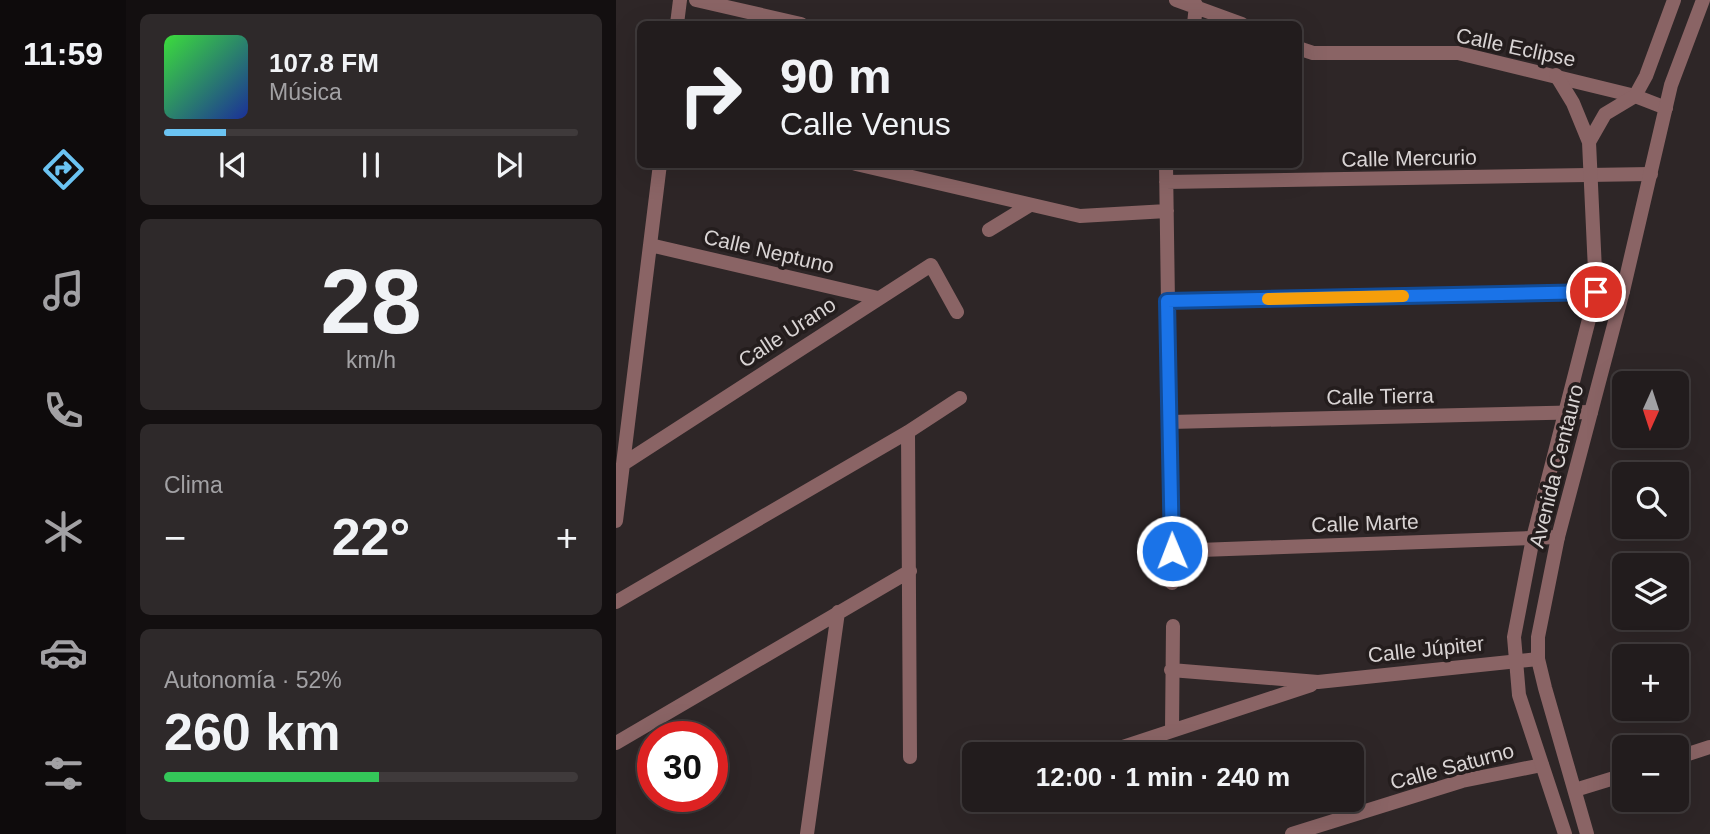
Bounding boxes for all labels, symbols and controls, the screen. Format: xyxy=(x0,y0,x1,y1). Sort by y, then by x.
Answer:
street label: Calle Eclipse xyxy=(1454,23,1578,71)
text: 11:59 xyxy=(23,36,103,72)
text: 107.8 FM xyxy=(269,48,379,78)
icon: right xyxy=(665,49,756,140)
text: 90 m xyxy=(780,49,892,103)
text: Música xyxy=(269,79,342,105)
text: Calle Venus xyxy=(780,106,951,142)
icon: directions xyxy=(39,145,88,194)
street label: Calle Mercurio xyxy=(1341,145,1477,171)
icon: previous xyxy=(214,146,252,184)
icon: pause xyxy=(352,146,390,184)
icon: next xyxy=(490,146,528,184)
street label: Calle Neptuno xyxy=(702,225,836,277)
text: 28 xyxy=(320,251,422,352)
pin xyxy=(1566,262,1626,322)
icon: music xyxy=(39,266,88,315)
icon: arrive xyxy=(1577,273,1615,311)
street label: Calle Urano xyxy=(734,292,840,372)
text: km/h xyxy=(346,347,396,373)
north arrow xyxy=(1612,371,1689,448)
map controls xyxy=(1612,371,1689,812)
street label: Avenida Centauro xyxy=(1525,382,1587,550)
street label: Calle Tierra xyxy=(1326,384,1434,408)
icon: phone xyxy=(39,386,88,435)
button: search xyxy=(1612,462,1689,539)
text: Clima xyxy=(164,472,223,498)
icon: climate xyxy=(39,507,88,556)
text: 22° xyxy=(332,508,410,566)
street label: Calle Marte xyxy=(1311,510,1419,536)
position arrow xyxy=(1135,514,1209,588)
text: − xyxy=(164,517,186,559)
text: + xyxy=(556,517,578,559)
button: layers xyxy=(1612,553,1689,630)
icon: car xyxy=(39,628,88,677)
street label: Calle Júpiter xyxy=(1367,631,1485,667)
button: + xyxy=(1612,644,1689,721)
text: Autonomía · 52% xyxy=(164,667,342,693)
text: 260 km xyxy=(164,703,340,761)
speed limit sign: 30 xyxy=(637,721,728,812)
button: − xyxy=(1612,735,1689,812)
street label: Calle Saturno xyxy=(1388,738,1516,794)
icon: filters xyxy=(39,749,88,798)
text: 12:00 · 1 min · 240 m xyxy=(1036,762,1290,792)

